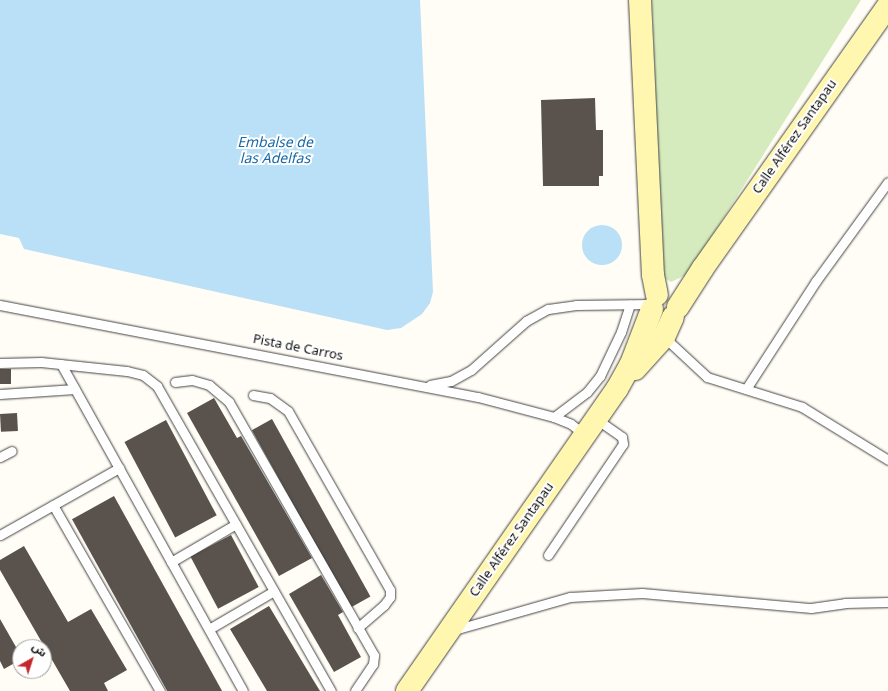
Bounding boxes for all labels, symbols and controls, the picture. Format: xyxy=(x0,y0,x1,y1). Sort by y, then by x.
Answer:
street label: Calle Alférez Santapau xyxy=(750,77,840,197)
water label: Embalse de las Adelfas xyxy=(237,135,313,168)
street label: Pista de Carros xyxy=(252,332,344,364)
street label: Calle Alférez Santapau xyxy=(467,480,557,600)
text: ش xyxy=(26,636,52,664)
north arrow xyxy=(12,639,52,679)

